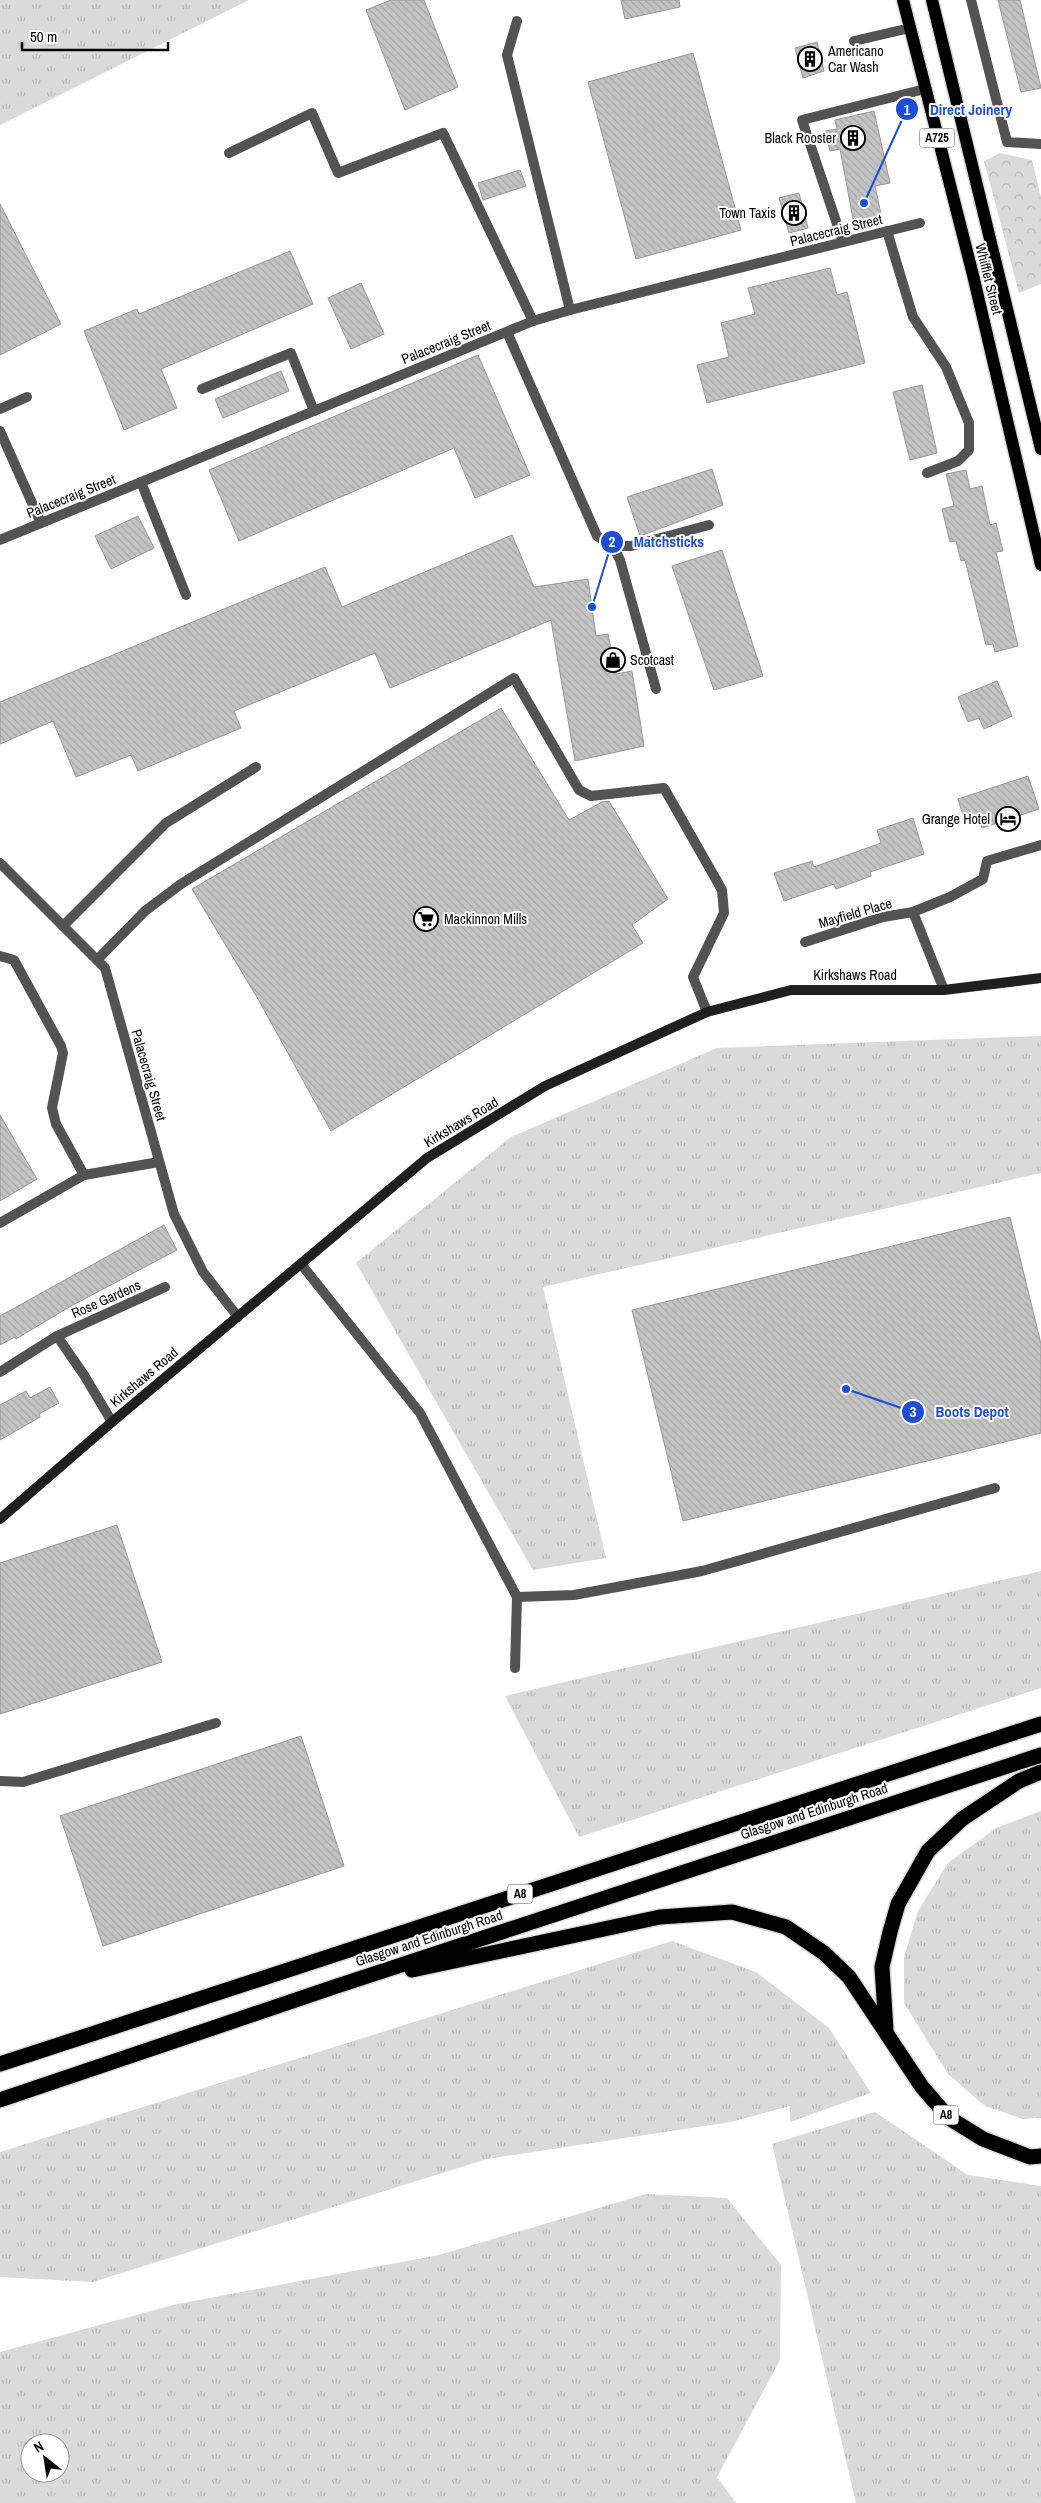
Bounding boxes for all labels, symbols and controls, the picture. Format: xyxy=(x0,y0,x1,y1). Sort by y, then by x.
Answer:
scale bar xyxy=(22,20,169,52)
text: 50 m xyxy=(30,26,57,47)
place label: Americano Car Wash xyxy=(827,42,884,76)
building icon: Americano Car Wash xyxy=(797,46,823,72)
callout: Direct Joinery xyxy=(895,94,1022,124)
text: 1 xyxy=(904,99,911,120)
text: Direct Joinery xyxy=(930,99,1012,120)
building icon: Black Rooster xyxy=(840,125,866,151)
road number: A725 xyxy=(920,128,954,148)
place label: Black Rooster xyxy=(765,129,836,147)
building icon: Town Taxis xyxy=(781,200,807,226)
place label: Town Taxis xyxy=(719,204,776,222)
street label: Palacecraig Street xyxy=(788,210,884,250)
street label: Whifflet Street xyxy=(971,242,1007,316)
street label: Palacecraig Street xyxy=(399,316,493,368)
street label: Palacecraig Street xyxy=(24,470,118,522)
callout: Matchsticks xyxy=(599,527,715,557)
text: 2 xyxy=(609,531,616,552)
text: Matchsticks xyxy=(634,531,704,552)
shop icon: Scotcast xyxy=(600,647,626,673)
place label: Scotcast xyxy=(630,651,674,669)
hotel icon: Grange Hotel xyxy=(995,806,1021,832)
place label: Grange Hotel xyxy=(922,810,990,828)
street label: Mayfield Place xyxy=(816,894,894,932)
supermarket icon: Mackinnon Mills xyxy=(413,906,439,932)
place label: Mackinnon Mills xyxy=(444,910,527,928)
street label: Kirkshaws Road xyxy=(813,966,897,984)
street label: Palacecraig Street xyxy=(127,1027,171,1123)
street label: Kirkshaws Road xyxy=(421,1093,501,1151)
street label: Rose Gardens xyxy=(69,1276,144,1322)
street label: Kirkshaws Road xyxy=(106,1343,182,1411)
callout: Boots Depot xyxy=(901,1397,1019,1427)
text: 3 xyxy=(910,1401,917,1422)
text: Boots Depot xyxy=(935,1401,1009,1422)
street label: Glasgow and Edinburgh Road xyxy=(738,1779,890,1843)
road number: A8 xyxy=(508,1885,532,1904)
street label: Glasgow and Edinburgh Road xyxy=(353,1906,505,1970)
road number: A8 xyxy=(934,2106,958,2124)
north arrow xyxy=(20,2433,70,2483)
text: N xyxy=(30,2437,47,2457)

